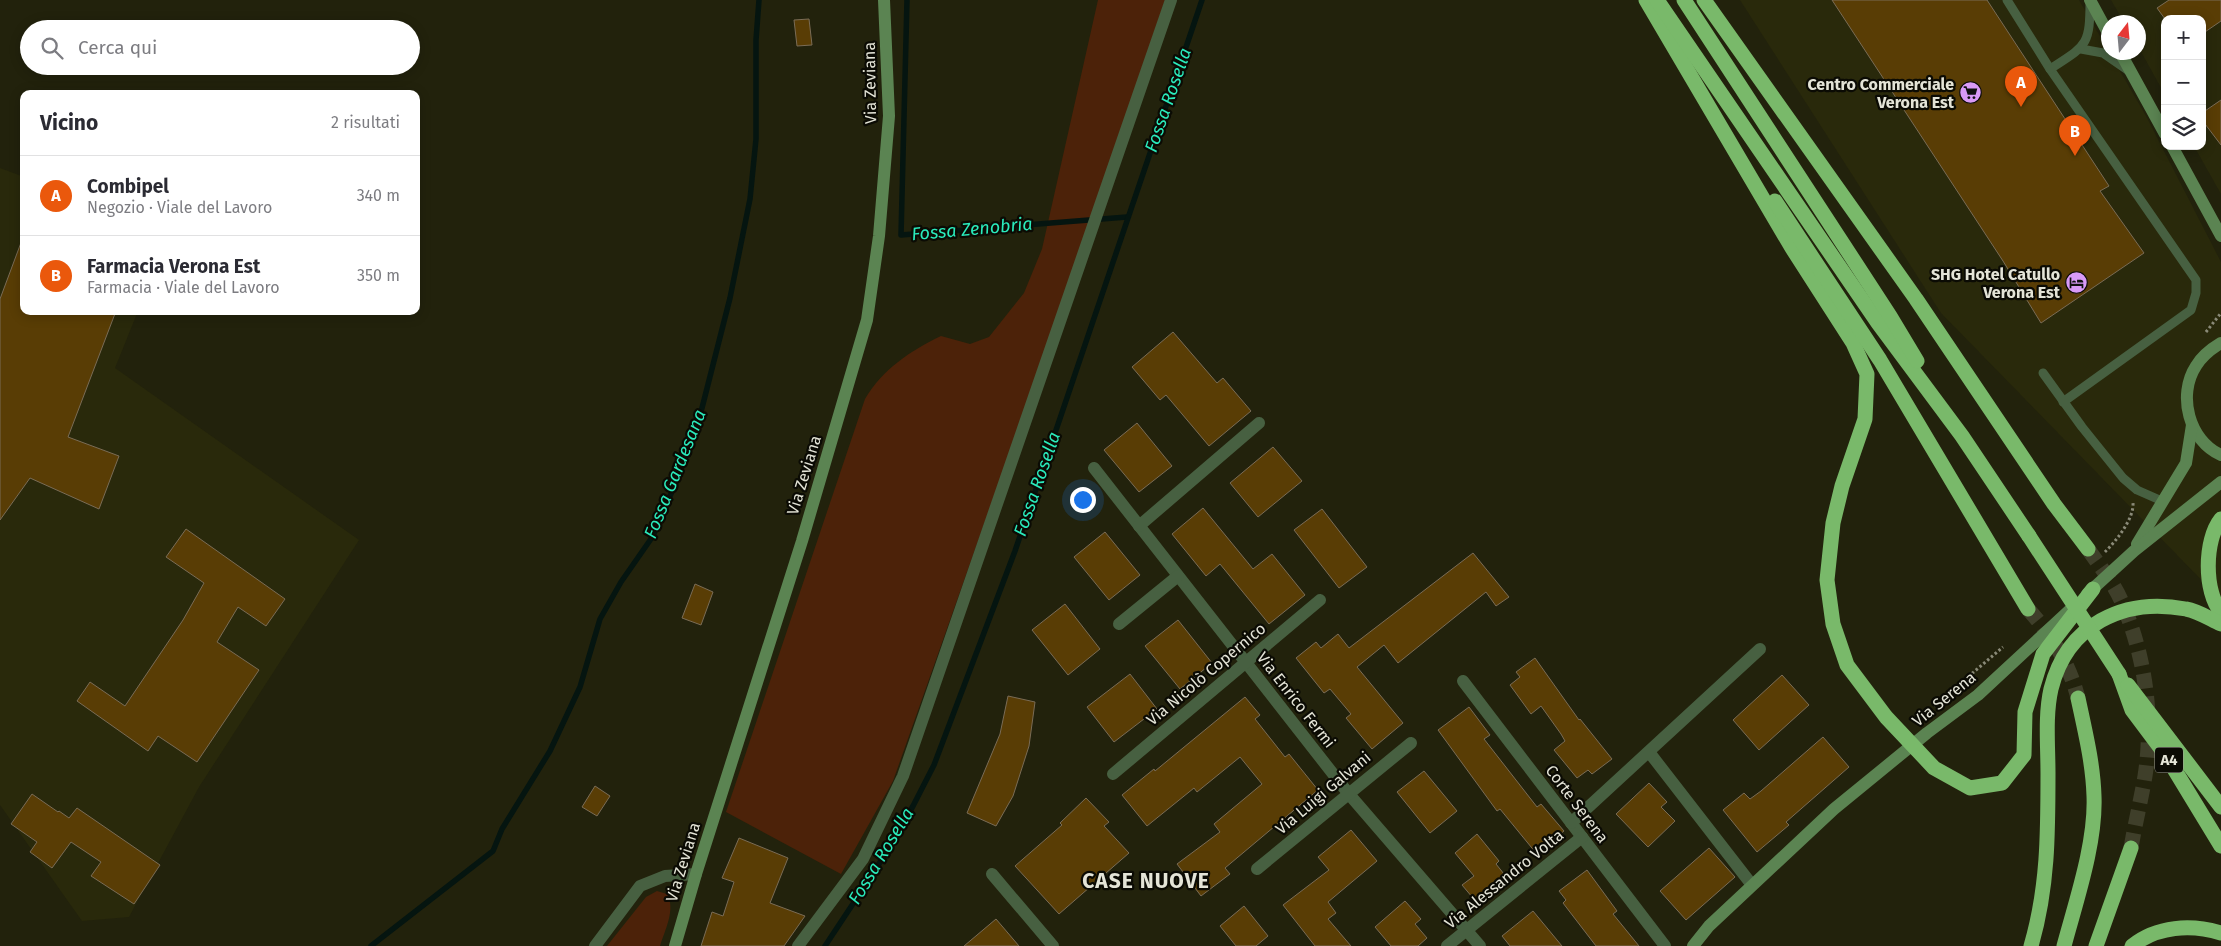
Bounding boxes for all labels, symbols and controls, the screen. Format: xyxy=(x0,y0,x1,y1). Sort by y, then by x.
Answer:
north arrow xyxy=(2101,15,2146,60)
map controls xyxy=(2161,15,2206,150)
button: + xyxy=(2161,15,2206,60)
search box xyxy=(20,20,420,75)
icon: search xyxy=(38,34,66,62)
text: Cerca qui xyxy=(78,36,157,59)
street label: Via Zeviana xyxy=(860,42,880,124)
water label: Fossa Rosella xyxy=(1140,45,1196,155)
button: − xyxy=(2161,60,2206,105)
pin: A xyxy=(2005,66,2037,107)
place label: Centro Commerciale Verona Est xyxy=(1807,75,1955,112)
supermarket icon: Centro Commerciale Verona Est xyxy=(1958,81,1982,105)
button: layers xyxy=(2161,105,2206,150)
text: Vicino xyxy=(40,110,98,136)
text: 2 risultati xyxy=(331,113,400,132)
pin: B xyxy=(2059,115,2091,156)
text: Combipel xyxy=(87,175,169,198)
text: A xyxy=(51,186,61,205)
text: 340 m xyxy=(357,186,400,205)
text: Negozio · Viale del Lavoro xyxy=(87,198,272,217)
water label: Fossa Zenobria xyxy=(911,213,1033,245)
text: Farmacia Verona Est xyxy=(87,255,260,278)
place label: SHG Hotel Catullo Verona Est xyxy=(1931,265,2061,302)
text: B xyxy=(51,266,61,285)
text: 350 m xyxy=(357,266,400,285)
hotel icon: SHG Hotel Catullo Verona Est xyxy=(2064,271,2088,295)
text: Farmacia · Viale del Lavoro xyxy=(87,278,280,297)
water label: Fossa Gardesana xyxy=(639,406,711,542)
water label: Fossa Rosella xyxy=(1009,429,1065,539)
street label: Via Zeviana xyxy=(783,433,825,517)
your location xyxy=(1070,487,1096,513)
street label: Via Nicolò Copernico xyxy=(1143,619,1269,729)
street label: Via Enrico Fermi xyxy=(1253,648,1339,752)
street label: Via Serena xyxy=(1908,668,1980,730)
street label: Via Luigi Galvani xyxy=(1272,748,1374,838)
road number: A4 xyxy=(2155,748,2183,772)
street label: Corte Serena xyxy=(1542,761,1612,847)
water label: Fossa Rosella xyxy=(844,804,918,908)
street label: Via Zeviana xyxy=(662,820,704,904)
street label: Via Alessandro Volta xyxy=(1441,825,1567,933)
district label: CASE NUOVE xyxy=(1082,868,1210,894)

